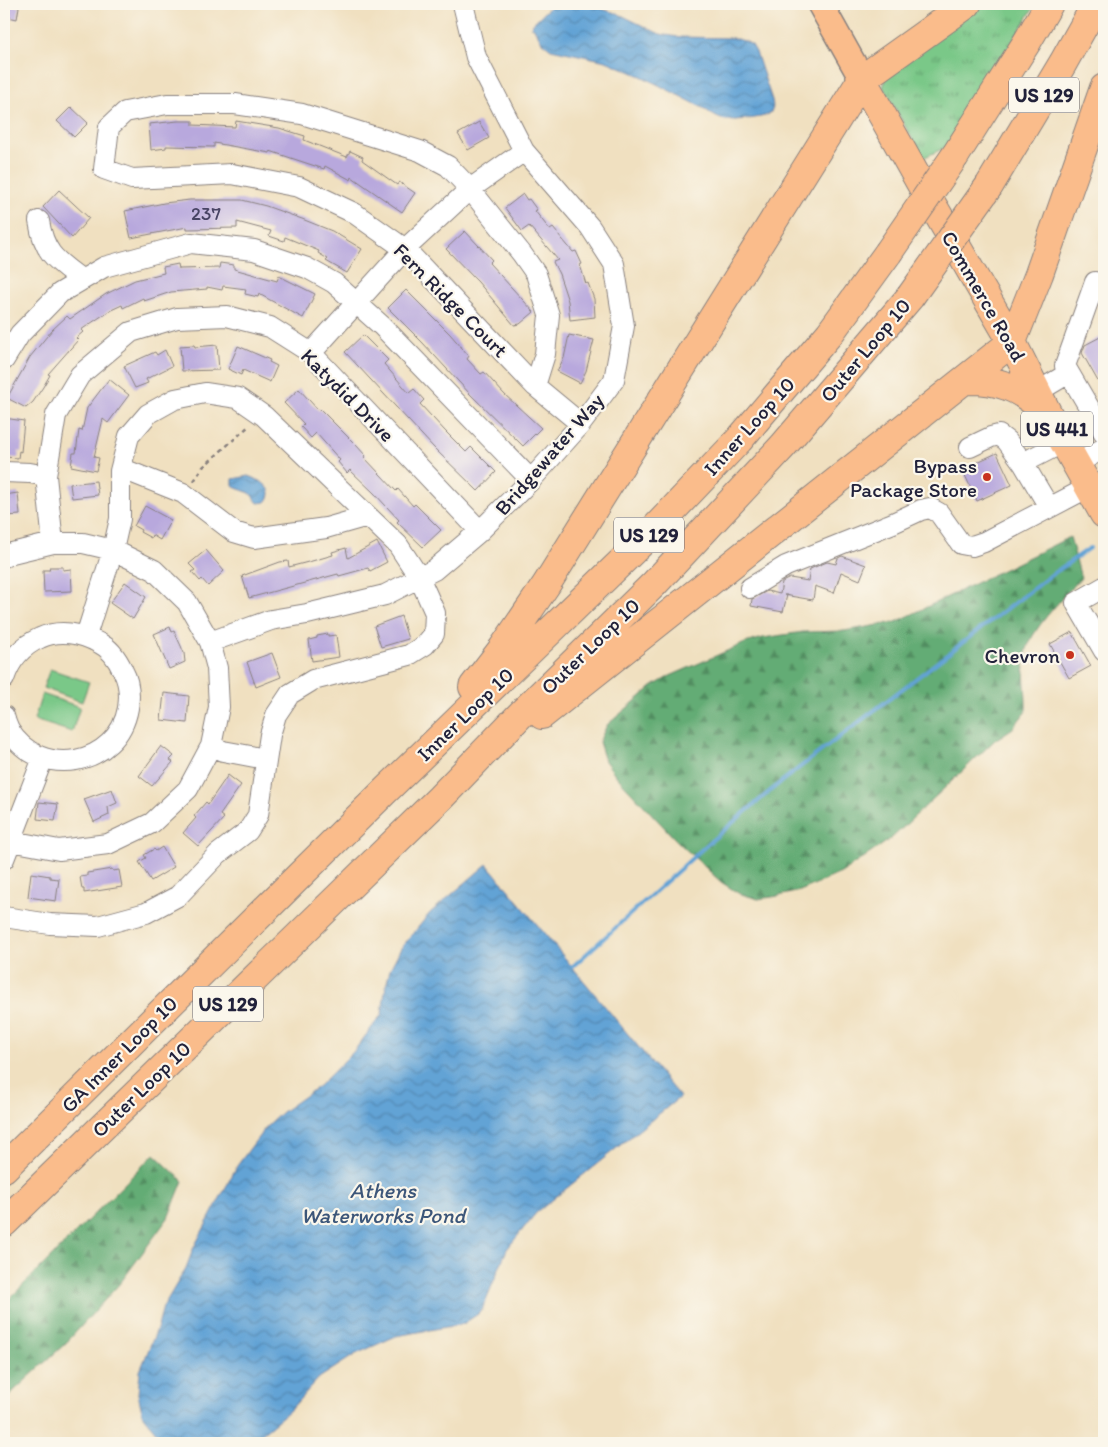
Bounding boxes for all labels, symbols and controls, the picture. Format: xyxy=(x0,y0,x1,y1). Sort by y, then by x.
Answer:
road number: US 129 xyxy=(1009,78,1079,112)
house number: 237 xyxy=(191,202,221,225)
street label: Commerce Road xyxy=(936,226,1032,366)
street label: Fern Ridge Court xyxy=(389,238,513,362)
street label: Outer Loop 10 xyxy=(814,293,916,407)
street label: Katydid Drive xyxy=(296,343,400,447)
street label: Inner Loop 10 xyxy=(698,371,800,481)
street label: Bridgewater Way xyxy=(489,388,609,520)
road number: US 441 xyxy=(1021,412,1093,446)
place label: Bypass Package Store xyxy=(850,453,977,502)
marker: Bypass Package Store xyxy=(981,471,993,483)
road number: US 129 xyxy=(614,518,684,552)
street label: Outer Loop 10 xyxy=(535,593,645,699)
place label: Chevron xyxy=(985,643,1060,668)
marker: Chevron xyxy=(1064,649,1076,661)
street label: Inner Loop 10 xyxy=(412,662,518,766)
road number: US 129 xyxy=(193,986,263,1022)
street label: GA Inner Loop 10 xyxy=(55,990,183,1118)
street label: Outer Loop 10 xyxy=(86,1036,196,1142)
water label: Athens Waterworks Pond xyxy=(301,1177,468,1229)

